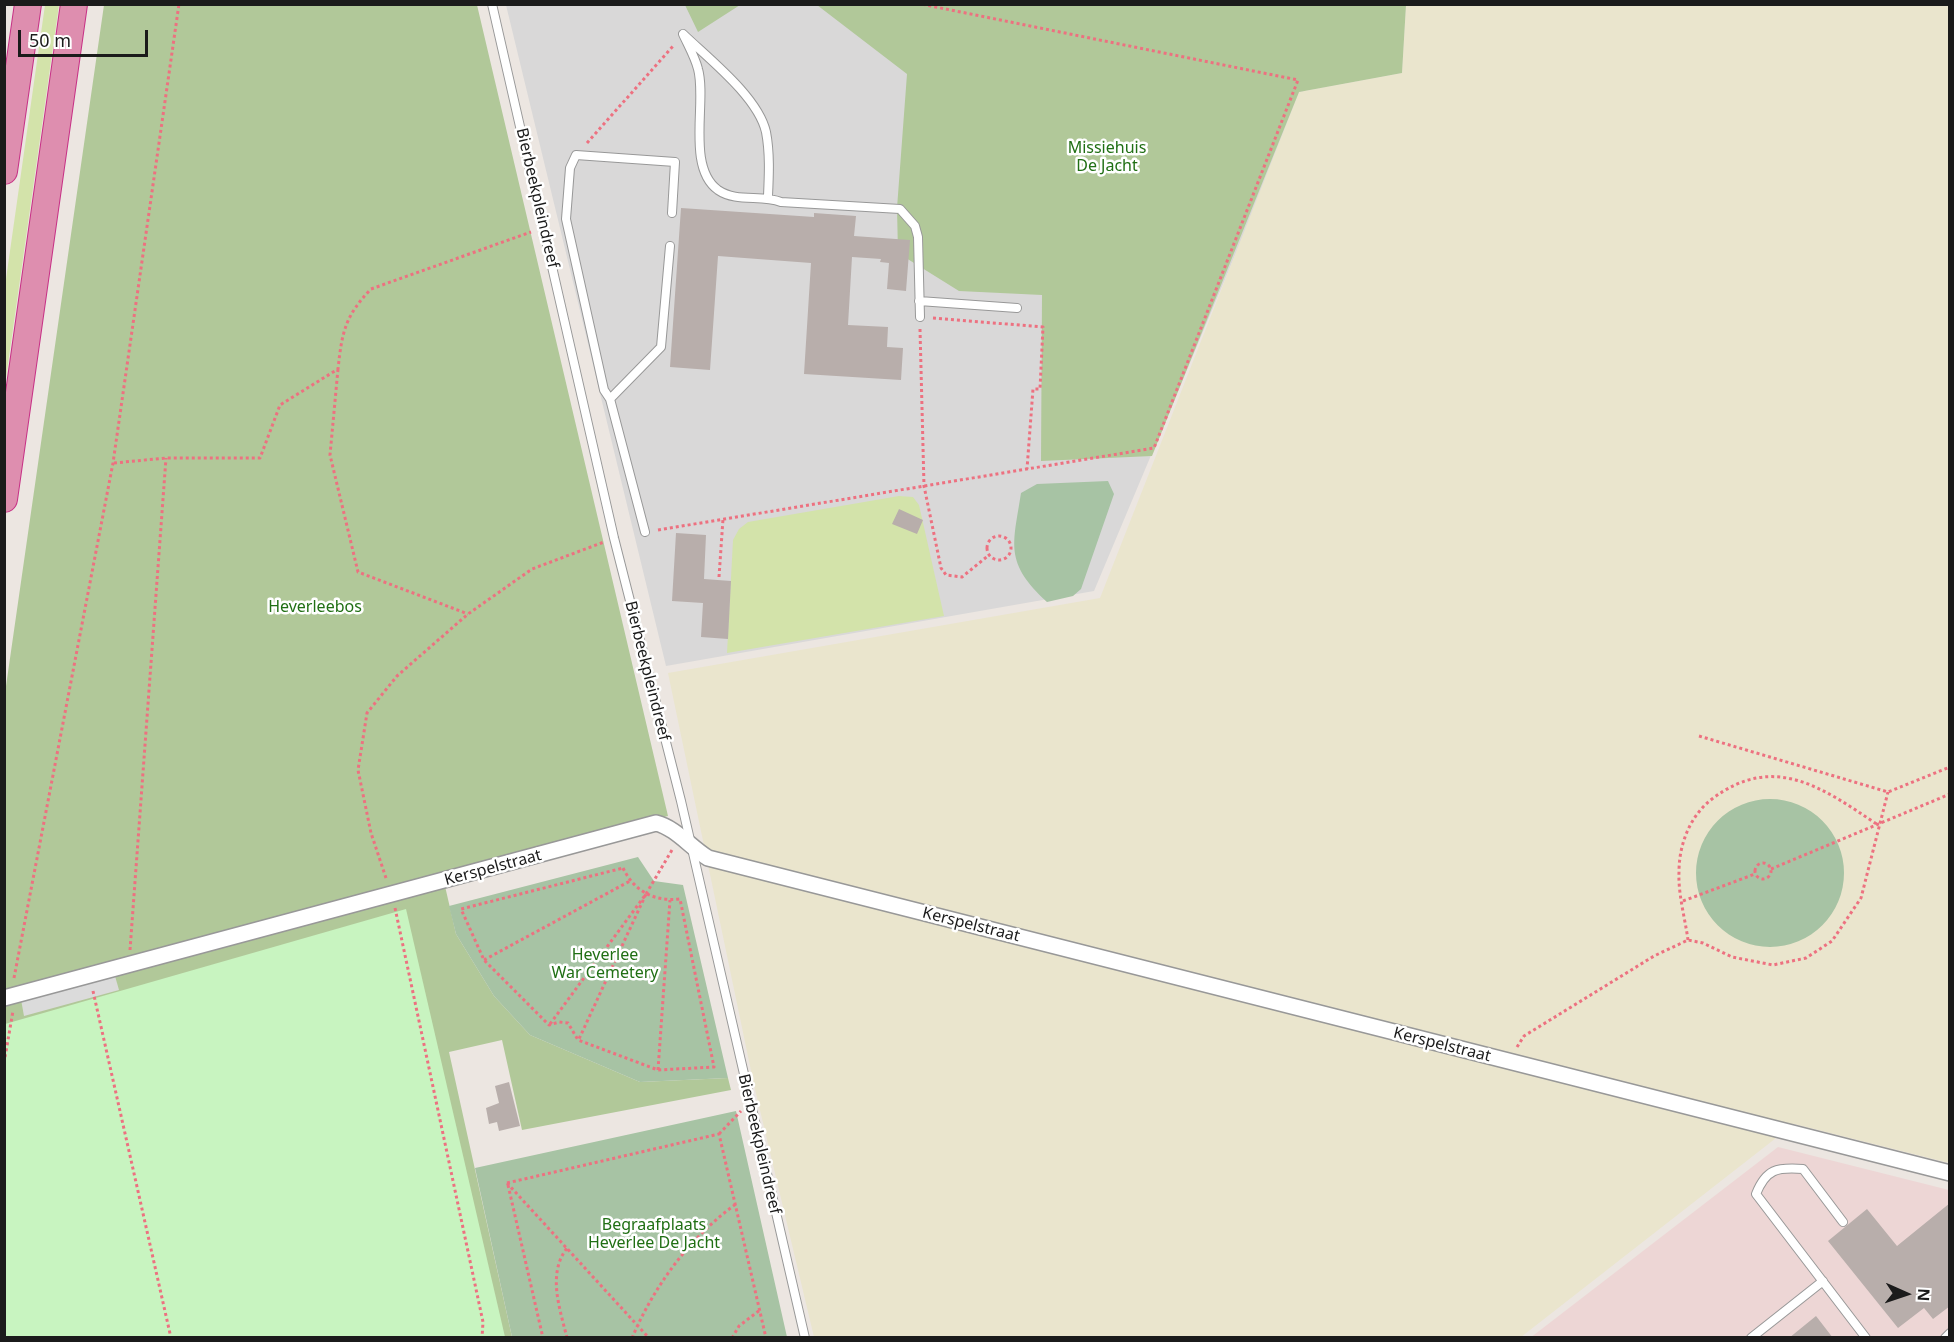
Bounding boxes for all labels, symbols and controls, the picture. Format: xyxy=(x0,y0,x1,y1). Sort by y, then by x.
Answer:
scale bar xyxy=(21,18,152,56)
text: 50 m xyxy=(29,28,71,52)
street label: Bierbeekpleindreef xyxy=(512,126,562,270)
park label: Missiehuis De Jacht xyxy=(1068,138,1146,176)
park label: Heverleebos xyxy=(268,597,362,617)
street label: Bierbeekpleindreef xyxy=(620,599,674,743)
street label: Kerspelstraat xyxy=(442,846,544,890)
street label: Kerspelstraat xyxy=(920,904,1022,946)
park label: Heverlee War Cemetery xyxy=(552,945,658,983)
street label: Kerspelstraat xyxy=(1391,1024,1493,1066)
street label: Bierbeekpleindreef xyxy=(734,1072,784,1216)
park label: Begraafplaats Heverlee De Jacht xyxy=(588,1215,720,1253)
north arrow xyxy=(1876,1264,1936,1324)
text: N xyxy=(1913,1288,1935,1302)

